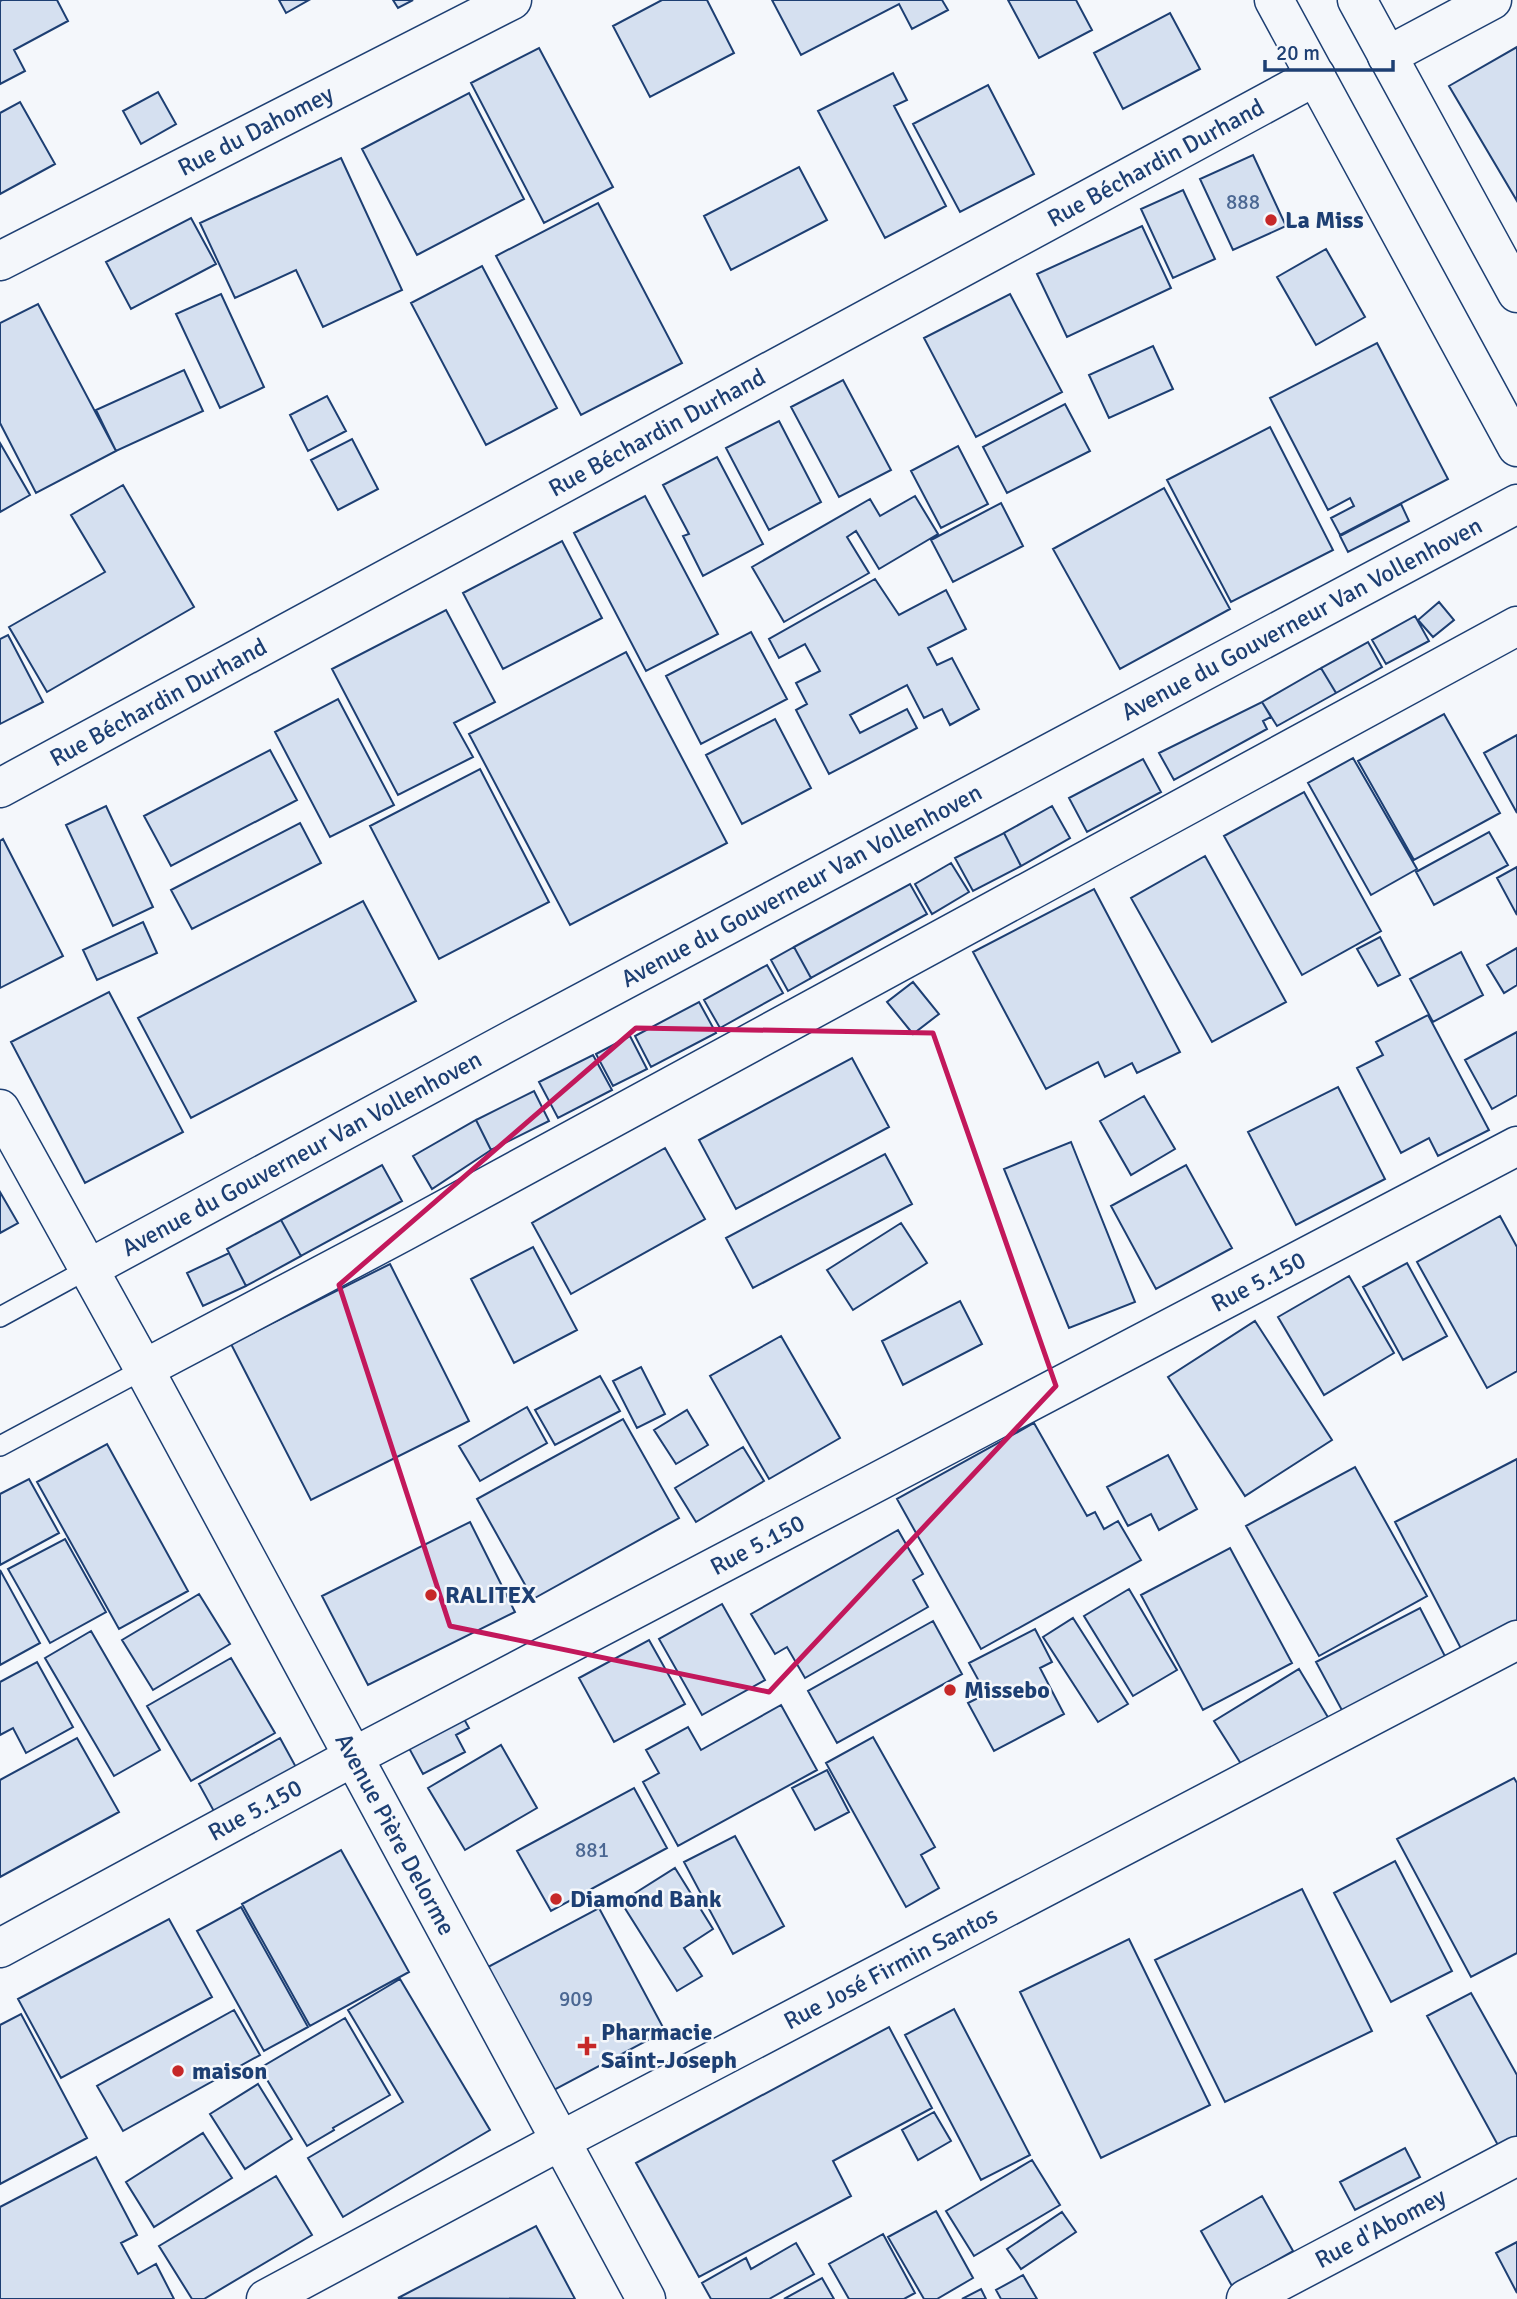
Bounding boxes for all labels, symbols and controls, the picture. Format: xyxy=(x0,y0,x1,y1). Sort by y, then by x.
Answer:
scale bar xyxy=(1265,28,1393,72)
text: 20 m xyxy=(1276,40,1320,66)
street label: Rue du Dahomey xyxy=(173,79,338,183)
street label: Rue Béchardin Durhand xyxy=(1042,92,1269,234)
house number: 888 xyxy=(1226,189,1260,215)
place label: La Miss xyxy=(1285,205,1364,235)
marker: La Miss xyxy=(1263,212,1279,228)
street label: Rue Béchardin Durhand xyxy=(543,362,771,503)
street label: Avenue du Gouverneur Van Vollenhoven xyxy=(1116,510,1487,727)
street label: Rue Béchardin Durhand xyxy=(45,632,272,773)
street label: Avenue du Gouverneur Van Vollenhoven xyxy=(616,777,987,994)
street label: Avenue du Gouverneur Van Vollenhoven xyxy=(117,1044,487,1263)
street label: Rue 5.150 xyxy=(1206,1245,1311,1319)
street label: Rue 5.150 xyxy=(705,1508,810,1582)
place label: RALITEX xyxy=(445,1580,536,1610)
marker: RALITEX xyxy=(423,1587,439,1603)
place label: Missebo xyxy=(964,1675,1050,1705)
marker: Missebo xyxy=(942,1682,958,1698)
street label: Avenue Pière Delorme xyxy=(329,1728,462,1940)
street label: Rue 5.150 xyxy=(203,1772,307,1848)
house number: 881 xyxy=(575,1837,609,1863)
place label: Diamond Bank xyxy=(570,1884,722,1914)
marker: Diamond Bank xyxy=(548,1891,564,1907)
street label: Rue José Firmin Santos xyxy=(779,1900,1003,2036)
house number: 909 xyxy=(559,1986,593,2012)
place label: Pharmacie Saint-Joseph xyxy=(601,2017,737,2075)
marker: Pharmacie Saint-Joseph xyxy=(579,2038,595,2054)
place label: maison xyxy=(192,2056,267,2086)
marker: maison xyxy=(170,2063,186,2079)
street label: Rue d'Abomey xyxy=(1310,2181,1451,2275)

